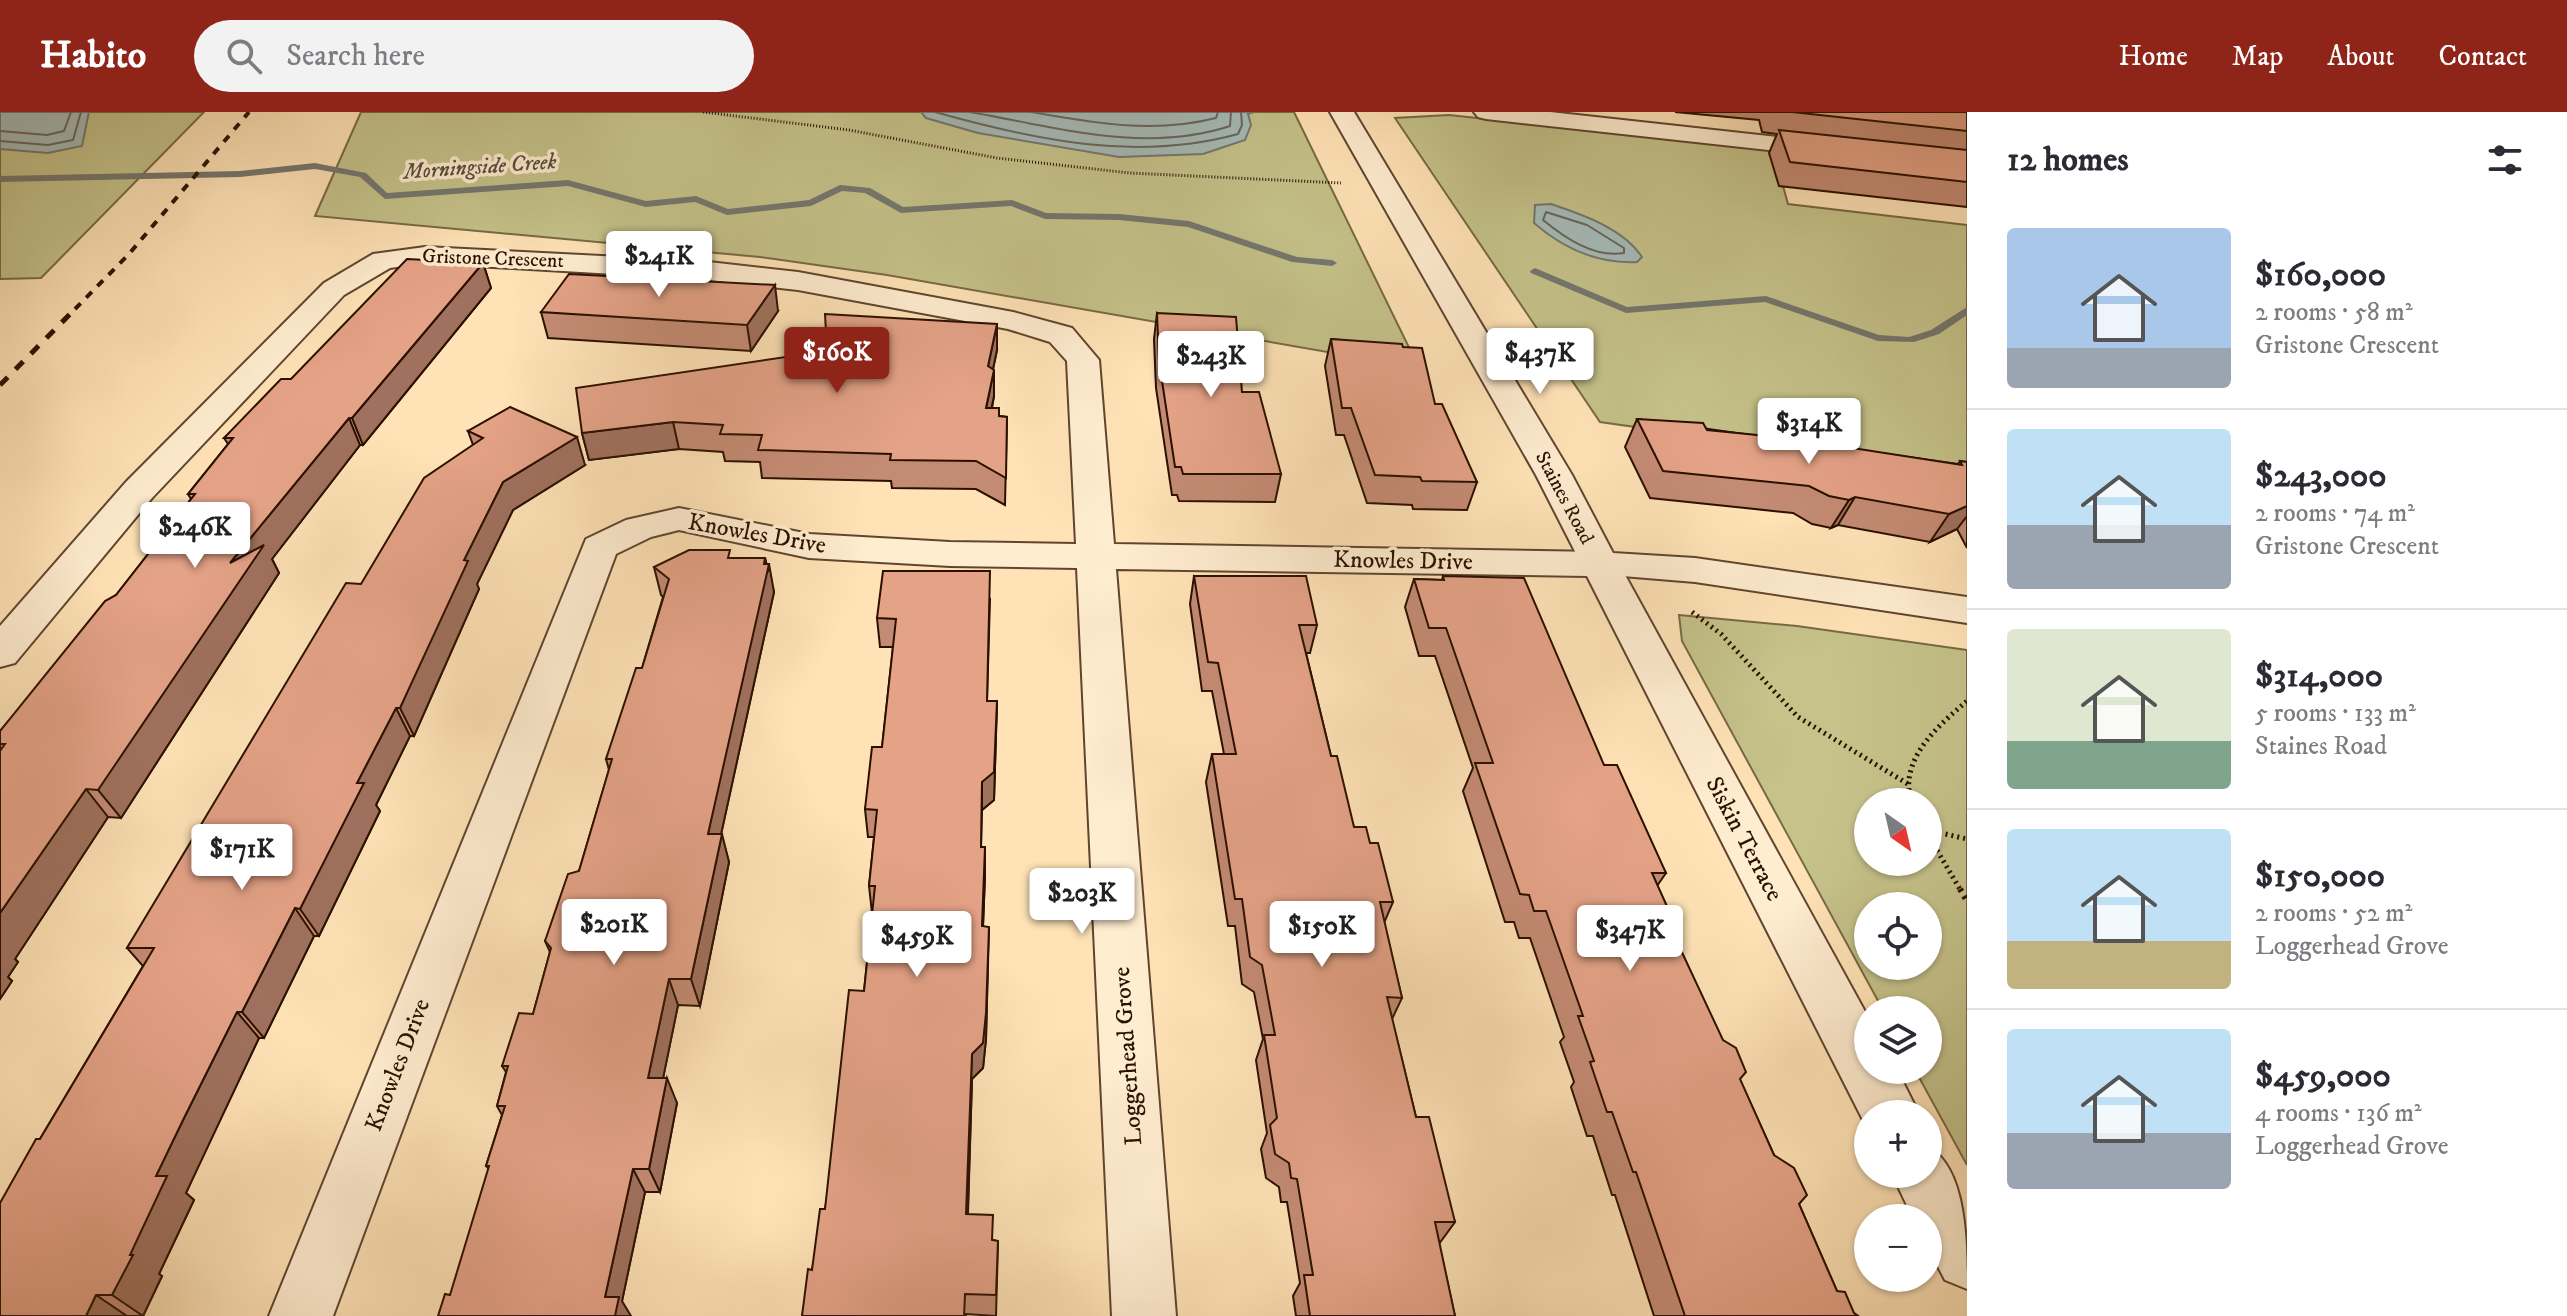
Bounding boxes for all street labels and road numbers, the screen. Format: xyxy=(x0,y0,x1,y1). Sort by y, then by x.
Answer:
street label: Gristone Crescent xyxy=(422,244,564,274)
street label: Staines Road xyxy=(1529,447,1599,549)
street label: Knowles Drive xyxy=(686,507,828,561)
street label: Knowles Drive xyxy=(1333,545,1473,577)
street label: Siskin Terrace xyxy=(1699,772,1789,906)
street label: Loggerhead Grove xyxy=(1107,966,1149,1146)
street label: Knowles Drive xyxy=(359,994,437,1136)

